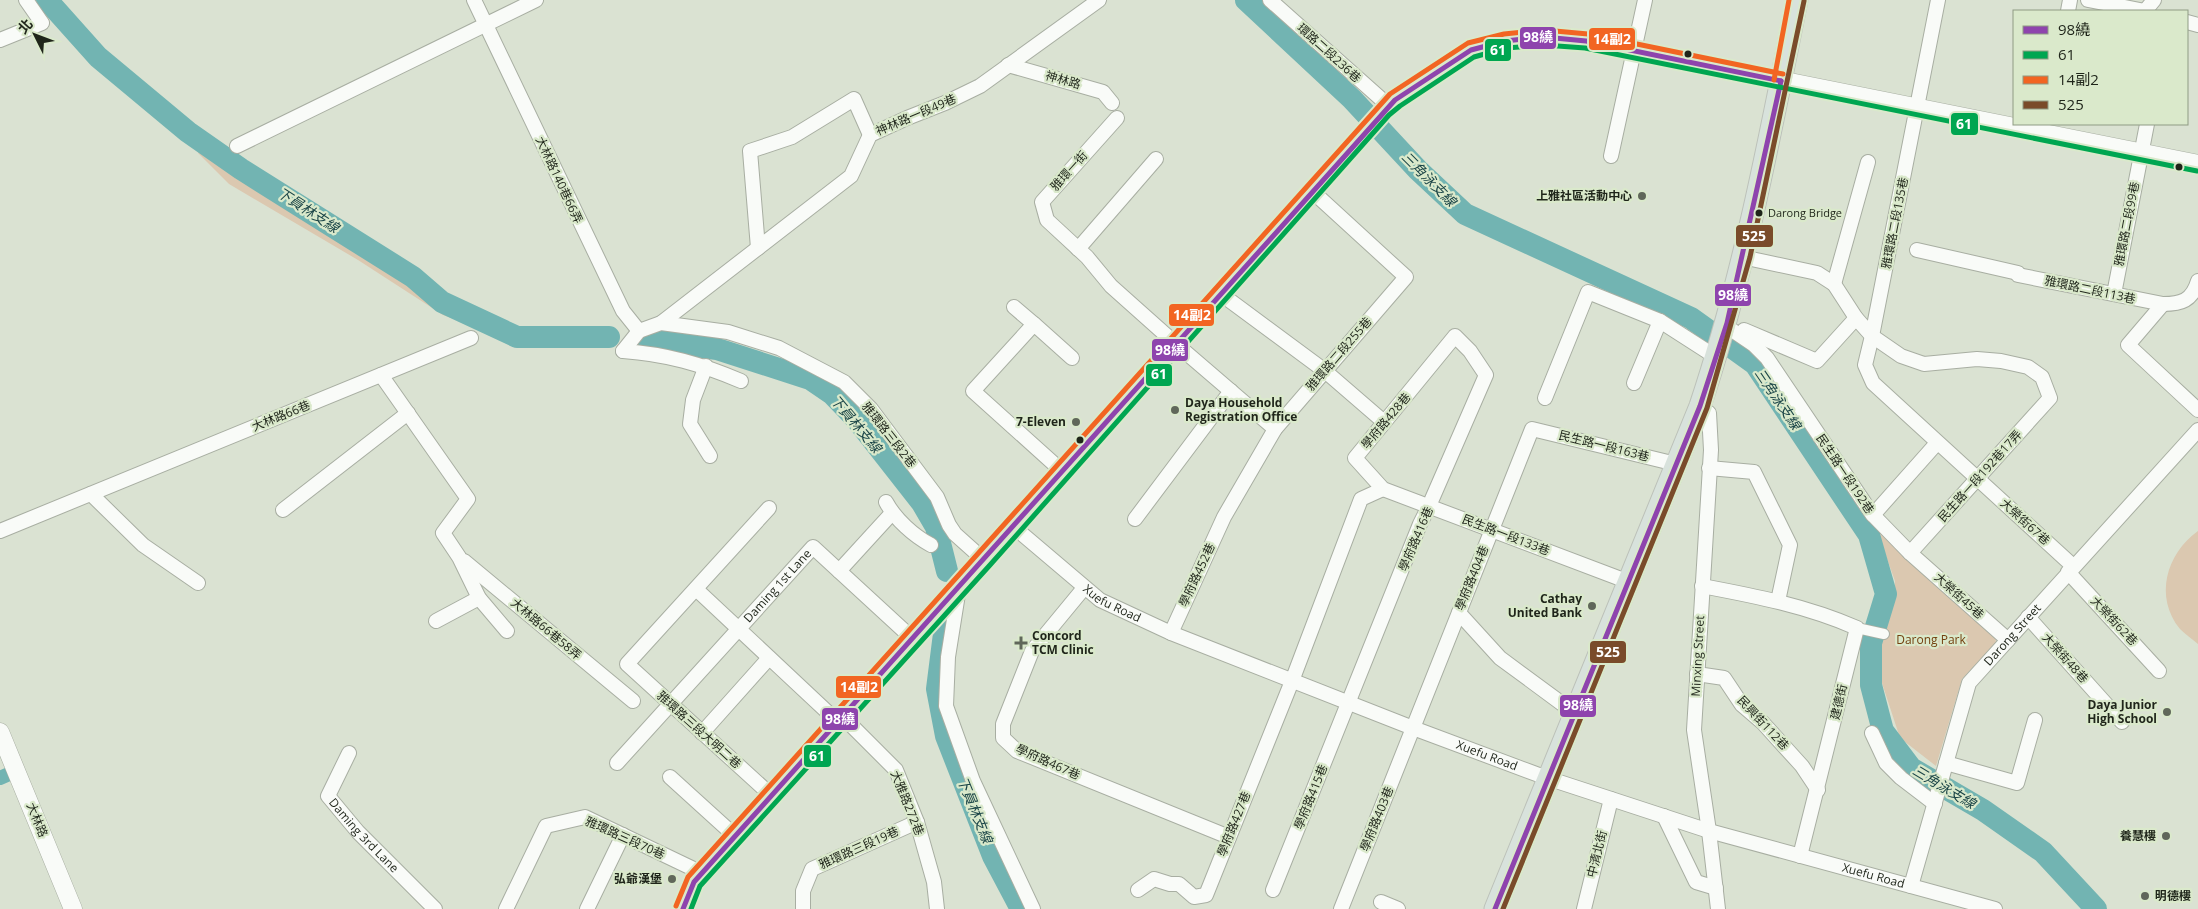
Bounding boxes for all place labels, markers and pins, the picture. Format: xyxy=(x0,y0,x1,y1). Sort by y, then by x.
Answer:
unlabelled marker xyxy=(1683,49,1693,59)
unlabelled marker xyxy=(2174,162,2184,172)
place label: 上雅社區活動中心 xyxy=(1536,187,1632,204)
marker: 上雅社區活動中心 xyxy=(1636,190,1648,202)
place label: Darong Bridge xyxy=(1768,205,1842,220)
marker: Darong Bridge xyxy=(1754,208,1764,218)
place label: Daya Household Registration Office xyxy=(1185,394,1297,425)
marker: Daya Household Registration Office xyxy=(1169,404,1181,416)
place label: 7-Eleven xyxy=(1016,413,1066,430)
marker: 7-Eleven xyxy=(1070,416,1082,428)
unlabelled marker xyxy=(1075,435,1085,445)
place label: Cathay United Bank xyxy=(1508,590,1583,621)
marker: Cathay United Bank xyxy=(1586,600,1598,612)
place label: Concord TCM Clinic xyxy=(1032,627,1094,658)
marker: Concord TCM Clinic xyxy=(1014,636,1028,650)
place label: Daya Junior High School xyxy=(2087,696,2158,727)
marker: Daya Junior High School xyxy=(2161,706,2173,718)
place label: 養慧樓 xyxy=(2120,827,2156,844)
marker: 養慧樓 xyxy=(2160,830,2172,842)
place label: 弘爺漢堡 xyxy=(614,870,662,887)
marker: 弘爺漢堡 xyxy=(666,873,678,885)
place label: 明德樓 xyxy=(2155,887,2191,904)
marker: 明德樓 xyxy=(2139,890,2151,902)

